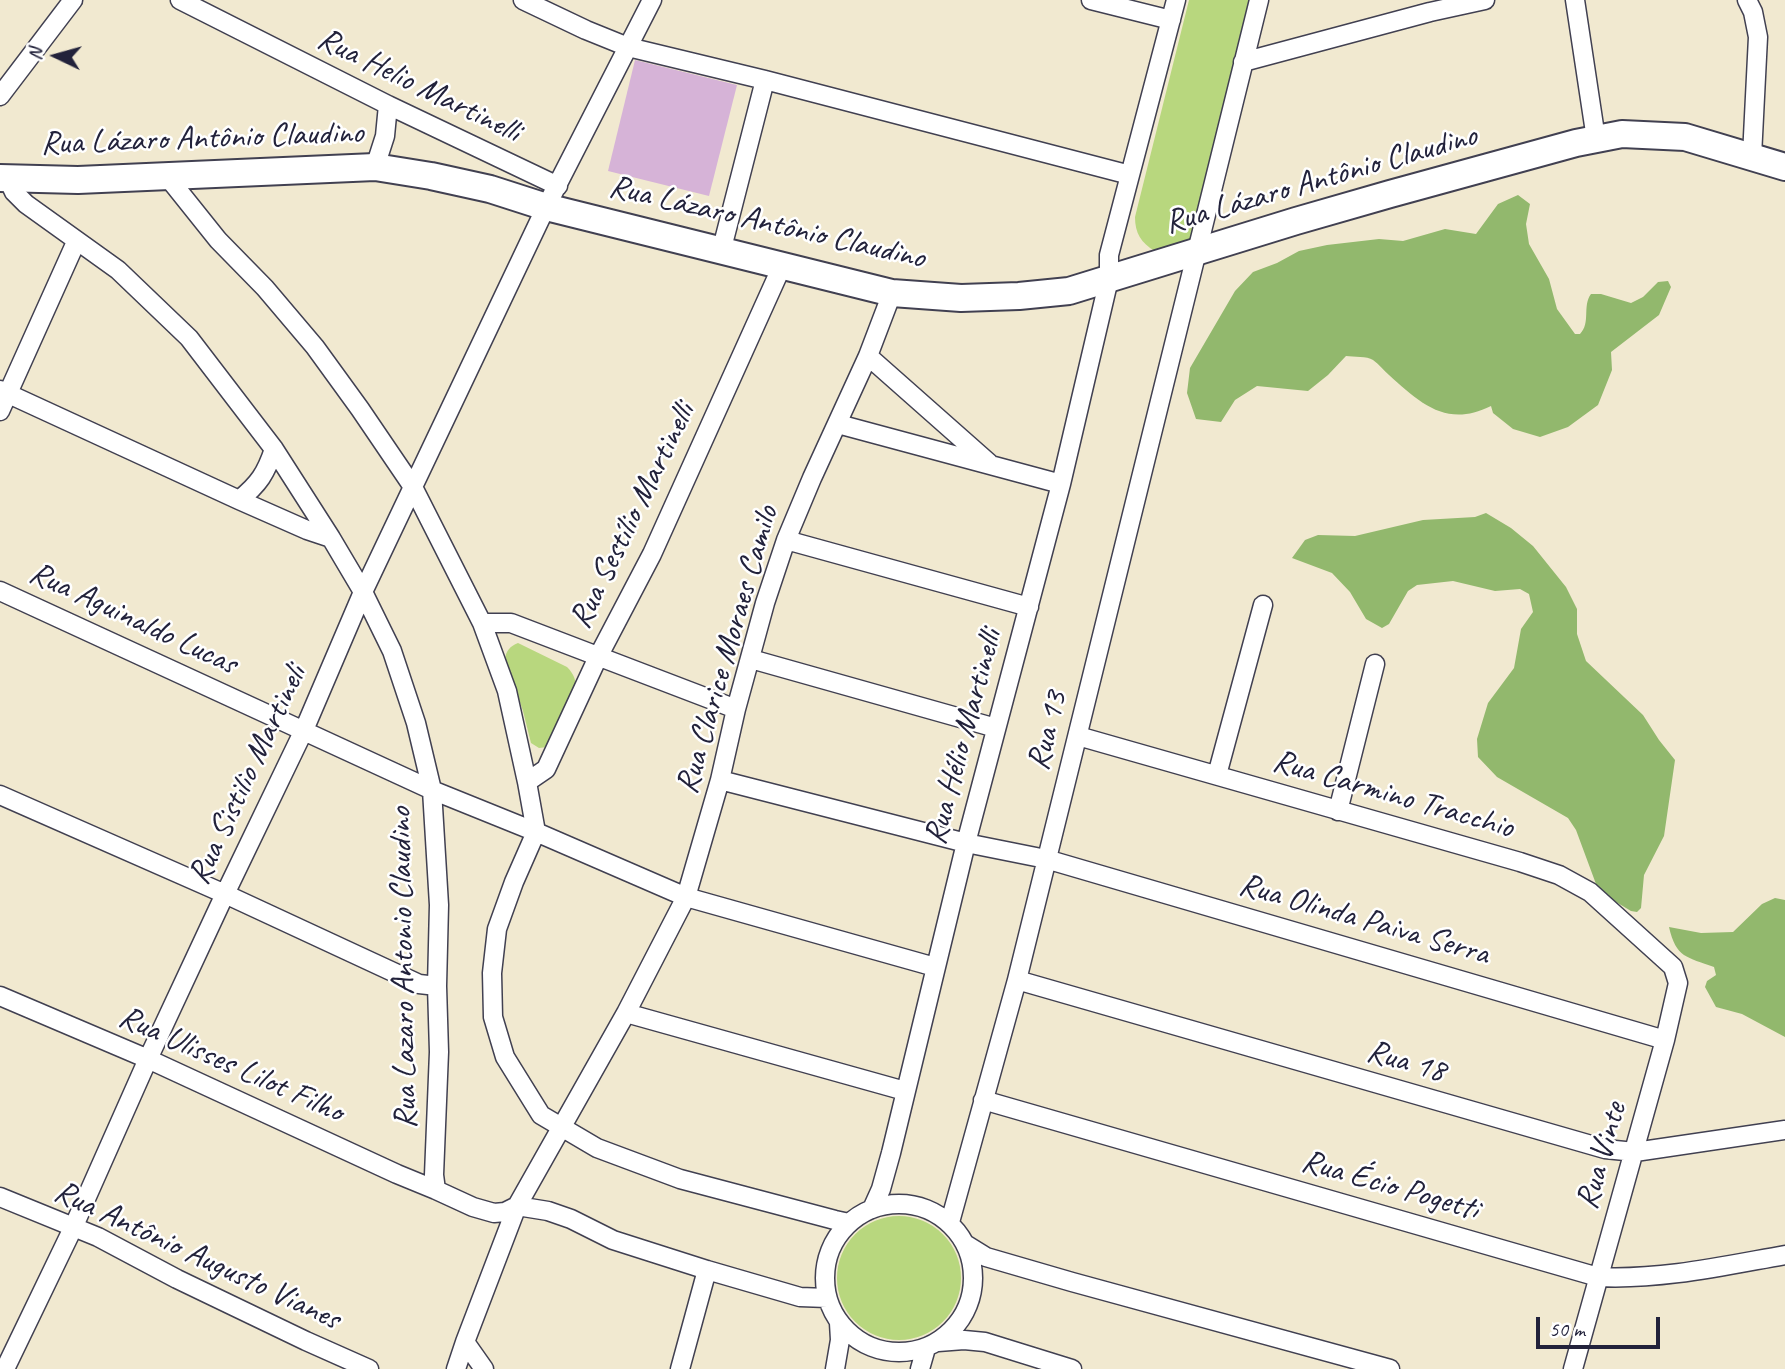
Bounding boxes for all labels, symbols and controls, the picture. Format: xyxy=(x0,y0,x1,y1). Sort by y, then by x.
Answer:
street label: Rua Helio Martinelli xyxy=(311,20,527,152)
north arrow xyxy=(21,21,91,91)
text: N xyxy=(23,47,48,61)
street label: Rua Lázaro Antônio Claudino xyxy=(40,114,364,164)
street label: Rua Lázaro Antônio Claudino xyxy=(1160,116,1482,244)
street label: Rua Lázaro Antônio Claudino xyxy=(605,167,929,279)
street label: Rua Sestílio Martinelli xyxy=(561,397,705,635)
street label: Rua Clarice Moraes Camilo xyxy=(668,502,788,798)
street label: Rua Aguinaldo Lucas xyxy=(23,554,243,684)
street label: Rua Hélio Martinelli xyxy=(916,625,1012,849)
street label: Rua Sistilio Martineli xyxy=(180,659,316,891)
street label: Rua 13 xyxy=(1019,687,1077,775)
street label: Rua Carmino Tracchio xyxy=(1268,742,1518,848)
street label: Rua Lazaro Antonio Claudino xyxy=(381,807,427,1129)
street label: Rua Olinda Paiva Serra xyxy=(1234,865,1494,975)
street label: Rua Ulisses Lilot Filho xyxy=(113,998,349,1132)
street label: Rua 18 xyxy=(1362,1032,1450,1092)
street label: Rua Vinte xyxy=(1568,1098,1636,1214)
street label: Rua Écio Pogetti xyxy=(1297,1142,1483,1230)
street label: Rua Antônio Augusto Vianes xyxy=(48,1172,346,1340)
scale bar xyxy=(1540,1302,1664,1346)
text: 50 m xyxy=(1549,1316,1585,1342)

